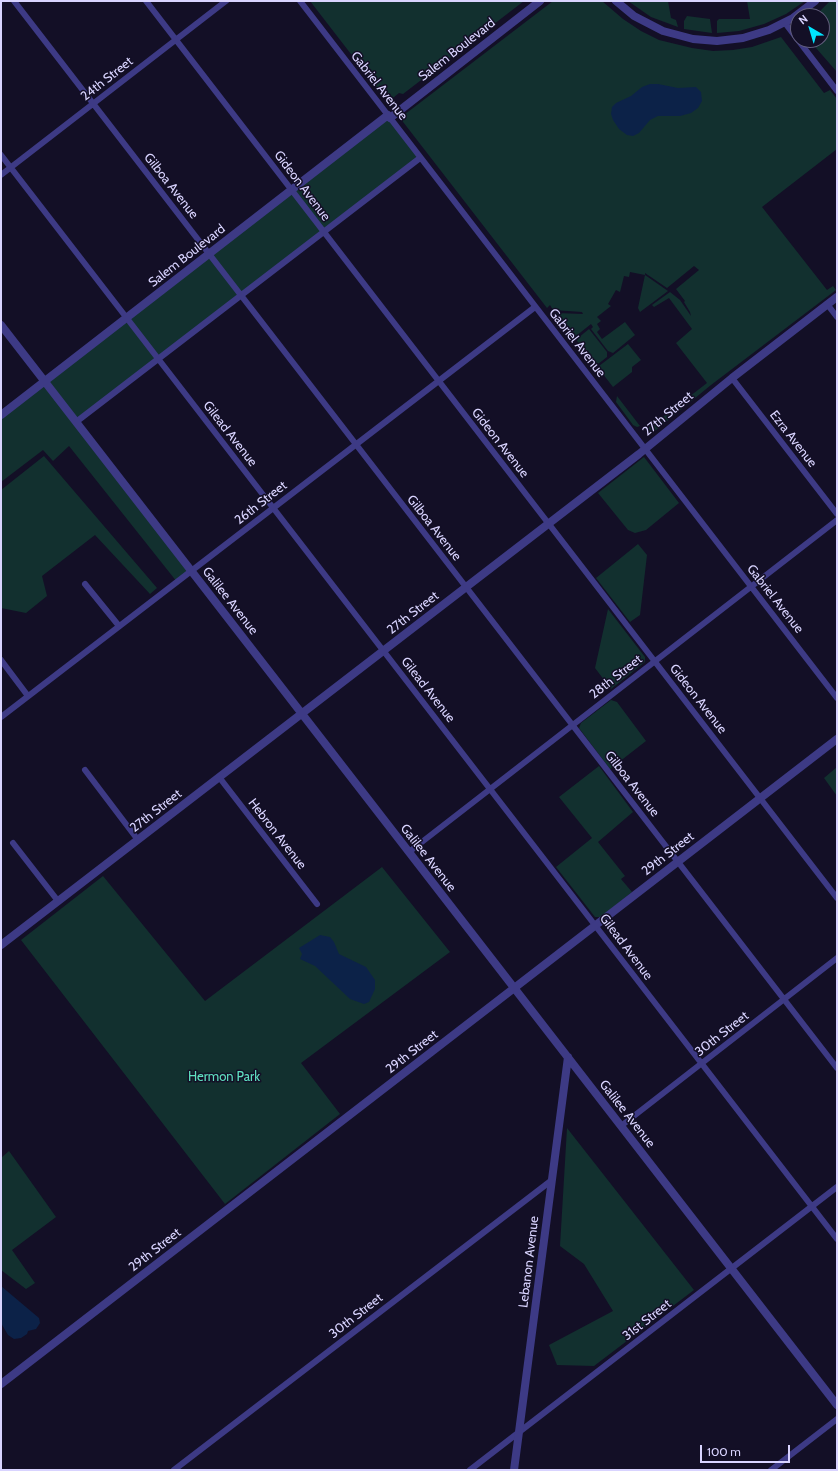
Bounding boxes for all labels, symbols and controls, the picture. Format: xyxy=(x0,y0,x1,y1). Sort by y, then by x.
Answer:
north arrow xyxy=(790,8,830,48)
text: N xyxy=(796,11,811,27)
street label: Salem Boulevard xyxy=(416,15,498,85)
street label: Gabriel Avenue xyxy=(347,49,411,123)
street label: 24th Street xyxy=(78,54,136,104)
street label: Gideon Avenue xyxy=(271,148,333,224)
street label: Gilboa Avenue xyxy=(140,150,202,222)
street label: Salem Boulevard xyxy=(146,221,228,291)
street label: Gabriel Avenue xyxy=(545,306,609,380)
street label: 27th Street xyxy=(640,388,696,440)
street label: Gilead Avenue xyxy=(200,398,260,470)
street label: Gideon Avenue xyxy=(468,405,532,481)
street label: Ezra Avenue xyxy=(766,408,820,470)
street label: 26th Street xyxy=(232,478,290,528)
street label: Gilboa Avenue xyxy=(403,492,465,564)
street label: Gabriel Avenue xyxy=(743,562,807,636)
street label: Galilee Avenue xyxy=(199,564,261,638)
street label: 27th Street xyxy=(384,588,442,638)
street label: 28th Street xyxy=(587,652,645,702)
street label: Gilead Avenue xyxy=(398,654,458,726)
street label: Gideon Avenue xyxy=(666,661,730,737)
street label: Gilboa Avenue xyxy=(601,748,663,820)
street label: 27th Street xyxy=(127,786,185,836)
street label: Hebron Avenue xyxy=(245,796,309,872)
street label: Galilee Avenue xyxy=(397,821,459,895)
street label: 29th Street xyxy=(639,829,697,879)
street label: Gilead Avenue xyxy=(596,911,656,983)
street label: 30th Street xyxy=(692,1008,752,1060)
street label: 29th Street xyxy=(383,1027,441,1077)
park label: Hermon Park xyxy=(188,1069,260,1085)
street label: Galilee Avenue xyxy=(596,1077,658,1151)
street label: Lebanon Avenue xyxy=(516,1215,542,1309)
street label: 29th Street xyxy=(126,1225,184,1275)
street label: 30th Street xyxy=(326,1290,386,1342)
street label: 31st Street xyxy=(620,1296,674,1344)
scale bar xyxy=(702,1437,792,1463)
text: 100 m xyxy=(707,1444,741,1459)

